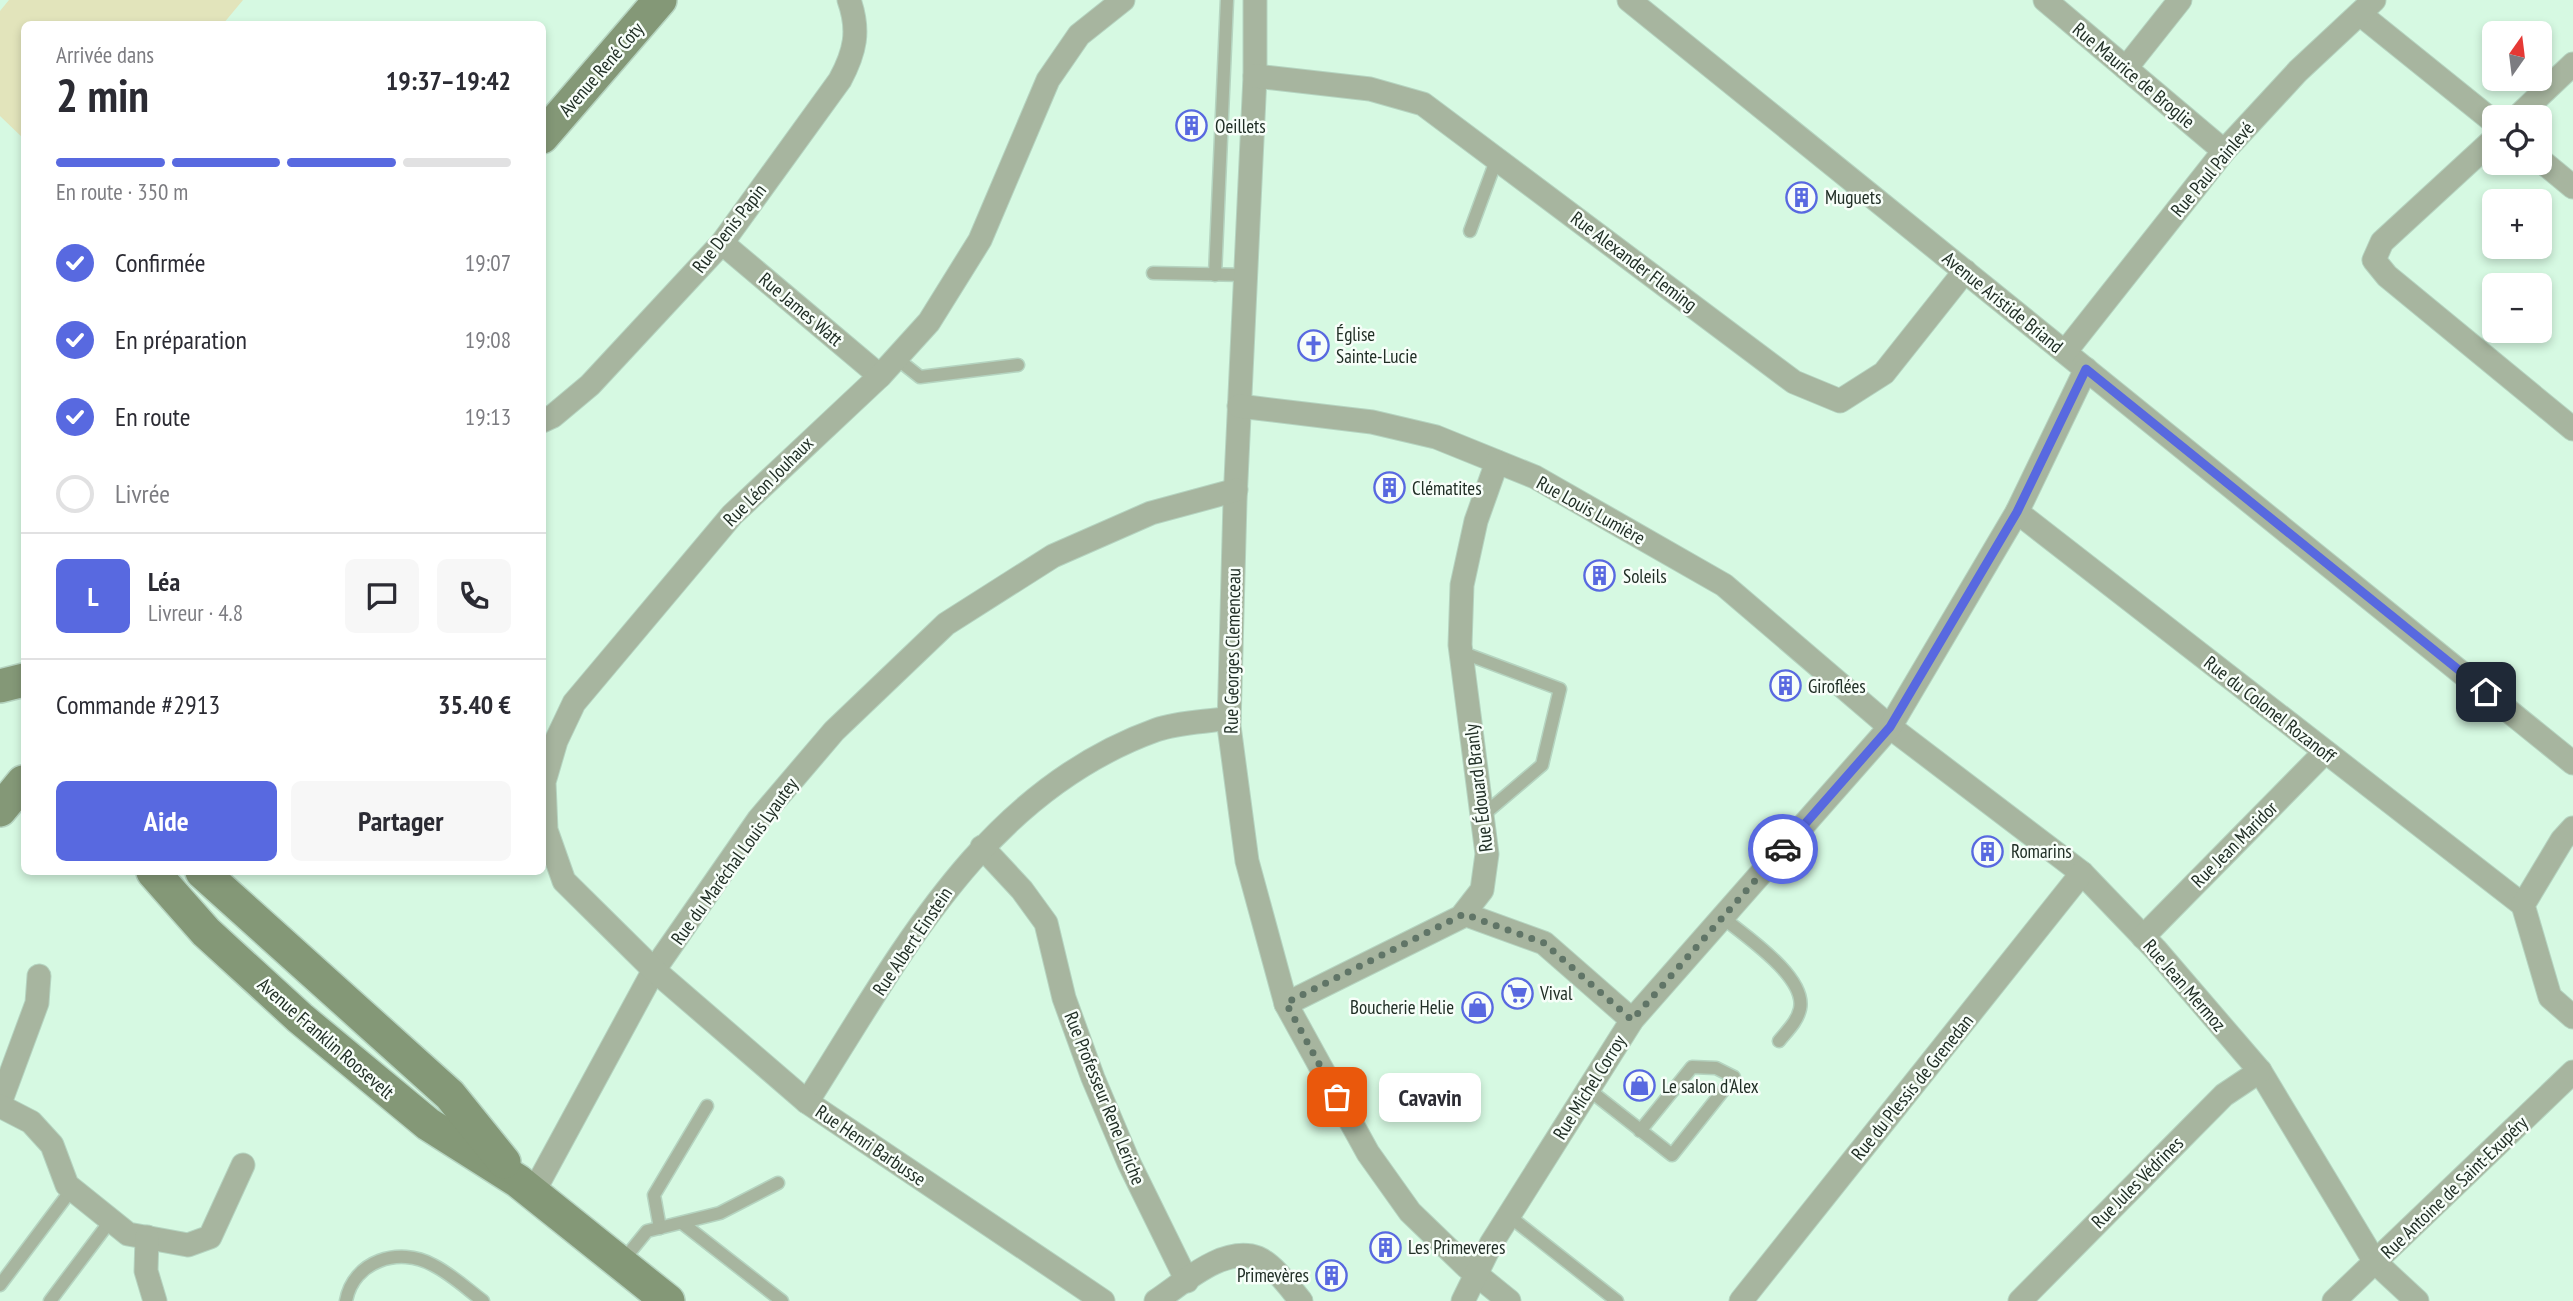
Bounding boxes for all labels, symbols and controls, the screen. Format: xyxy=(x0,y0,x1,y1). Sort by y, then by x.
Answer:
street label: Avenue René Coty xyxy=(554,16,649,121)
street label: Rue Maurice de Broglie xyxy=(2068,17,2200,133)
north arrow xyxy=(2482,21,2552,91)
map controls xyxy=(2482,21,2552,343)
text: Arrivée dans xyxy=(56,40,154,69)
text: 19:37–19:42 xyxy=(386,64,511,97)
text: 2 min xyxy=(56,65,149,125)
button: locate xyxy=(2482,105,2552,175)
building icon: Oeillets xyxy=(1175,109,1209,143)
place label: Oeillets xyxy=(1215,114,1266,138)
street label: Rue Paul Painlevé xyxy=(2165,116,2259,221)
text: En route · 350 m xyxy=(56,177,188,206)
street label: Rue Denis Papin xyxy=(687,179,771,277)
building icon: Muguets xyxy=(1785,180,1819,214)
place label: Muguets xyxy=(1825,185,1881,209)
button: + xyxy=(2482,189,2552,259)
street label: Rue Alexander Fleming xyxy=(1566,206,1702,316)
icon: check xyxy=(56,244,94,282)
text: Confirmée xyxy=(115,246,206,279)
street label: Avenue Aristide Briand xyxy=(1938,246,2068,358)
text: 19:07 xyxy=(465,248,511,277)
street label: Rue James Watt xyxy=(754,267,848,351)
button: − xyxy=(2482,273,2552,343)
icon: check xyxy=(56,321,94,359)
place label: Église Sainte-Lucie xyxy=(1336,322,1417,368)
text: En préparation xyxy=(115,323,247,356)
text: 19:08 xyxy=(465,325,511,354)
church icon: Église Sainte-Lucie xyxy=(1296,328,1330,362)
icon: check xyxy=(56,398,94,436)
text: En route xyxy=(115,400,190,433)
text: 19:13 xyxy=(465,402,511,431)
street label: Rue Léon Jouhaux xyxy=(718,431,818,531)
street label: Rue Louis Lumière xyxy=(1532,470,1650,550)
building icon: Clématites xyxy=(1372,471,1406,505)
place label: Clématites xyxy=(1412,476,1482,500)
text: Livrée xyxy=(115,477,170,510)
button: chat xyxy=(345,559,419,633)
button: phone xyxy=(437,559,511,633)
building icon: Soleils xyxy=(1583,559,1617,593)
place label: Soleils xyxy=(1623,564,1667,588)
text: Léa xyxy=(148,565,180,598)
street label: Rue Georges Clemenceau xyxy=(1219,568,1245,734)
text: L xyxy=(87,580,99,613)
text: Livreur · 4.8 xyxy=(148,598,243,627)
street label: Rue du Colonel Rozanoff xyxy=(2199,650,2341,768)
pin xyxy=(2456,662,2516,722)
building icon: Giroflées xyxy=(1768,669,1802,703)
icon: home xyxy=(2467,673,2505,711)
place label: Giroflées xyxy=(1808,674,1866,698)
text: Commande #2913 xyxy=(56,688,220,721)
text: 35.40 € xyxy=(438,688,511,721)
street label: Rue Édouard Branly xyxy=(1458,722,1498,853)
street label: Rue du Maréchal Louis Lyautey xyxy=(665,772,803,949)
button: Aide xyxy=(56,781,277,861)
button: Partager xyxy=(291,781,511,861)
street label: Rue Jean Maridor xyxy=(2186,795,2283,892)
courier xyxy=(1748,814,1818,884)
icon: car xyxy=(1764,830,1802,868)
building icon: Romarins xyxy=(1971,834,2005,868)
place label: Romarins xyxy=(2011,839,2072,863)
street label: Rue Albert Einstein xyxy=(867,882,957,1000)
street label: Rue Jean Mermoz xyxy=(2139,934,2232,1036)
street label: Avenue Franklin Roosevelt xyxy=(253,972,400,1104)
supermarket icon: Vival xyxy=(1500,976,1534,1010)
place label: Vival xyxy=(1539,981,1573,1005)
shop icon: Boucherie Helie xyxy=(1460,990,1494,1024)
place label: Boucherie Helie xyxy=(1350,995,1454,1019)
street label: Rue Professeur Rene Leriche xyxy=(1059,1008,1151,1188)
street label: Rue du Plessis de Grenedan xyxy=(1846,1009,1978,1165)
street label: Rue Michel Corroy xyxy=(1547,1030,1631,1144)
pin xyxy=(1307,1067,1367,1127)
shop icon: Le salon d'Alex xyxy=(1622,1069,1656,1103)
callout: Cavavin xyxy=(1379,1072,1480,1122)
place label: Le salon d'Alex xyxy=(1662,1074,1759,1098)
icon: bag xyxy=(1318,1078,1356,1116)
text: Cavavin xyxy=(1398,1083,1462,1112)
street label: Rue Henri Barbusse xyxy=(811,1099,931,1191)
street label: Rue Antoine de Saint-Exupéry xyxy=(2376,1110,2533,1263)
street label: Rue Jules Védrines xyxy=(2086,1131,2188,1233)
building icon: Les Primeveres xyxy=(1368,1230,1402,1264)
place label: Les Primeveres xyxy=(1408,1235,1505,1259)
building icon: Primevères xyxy=(1315,1258,1349,1292)
place label: Primevères xyxy=(1237,1263,1309,1287)

